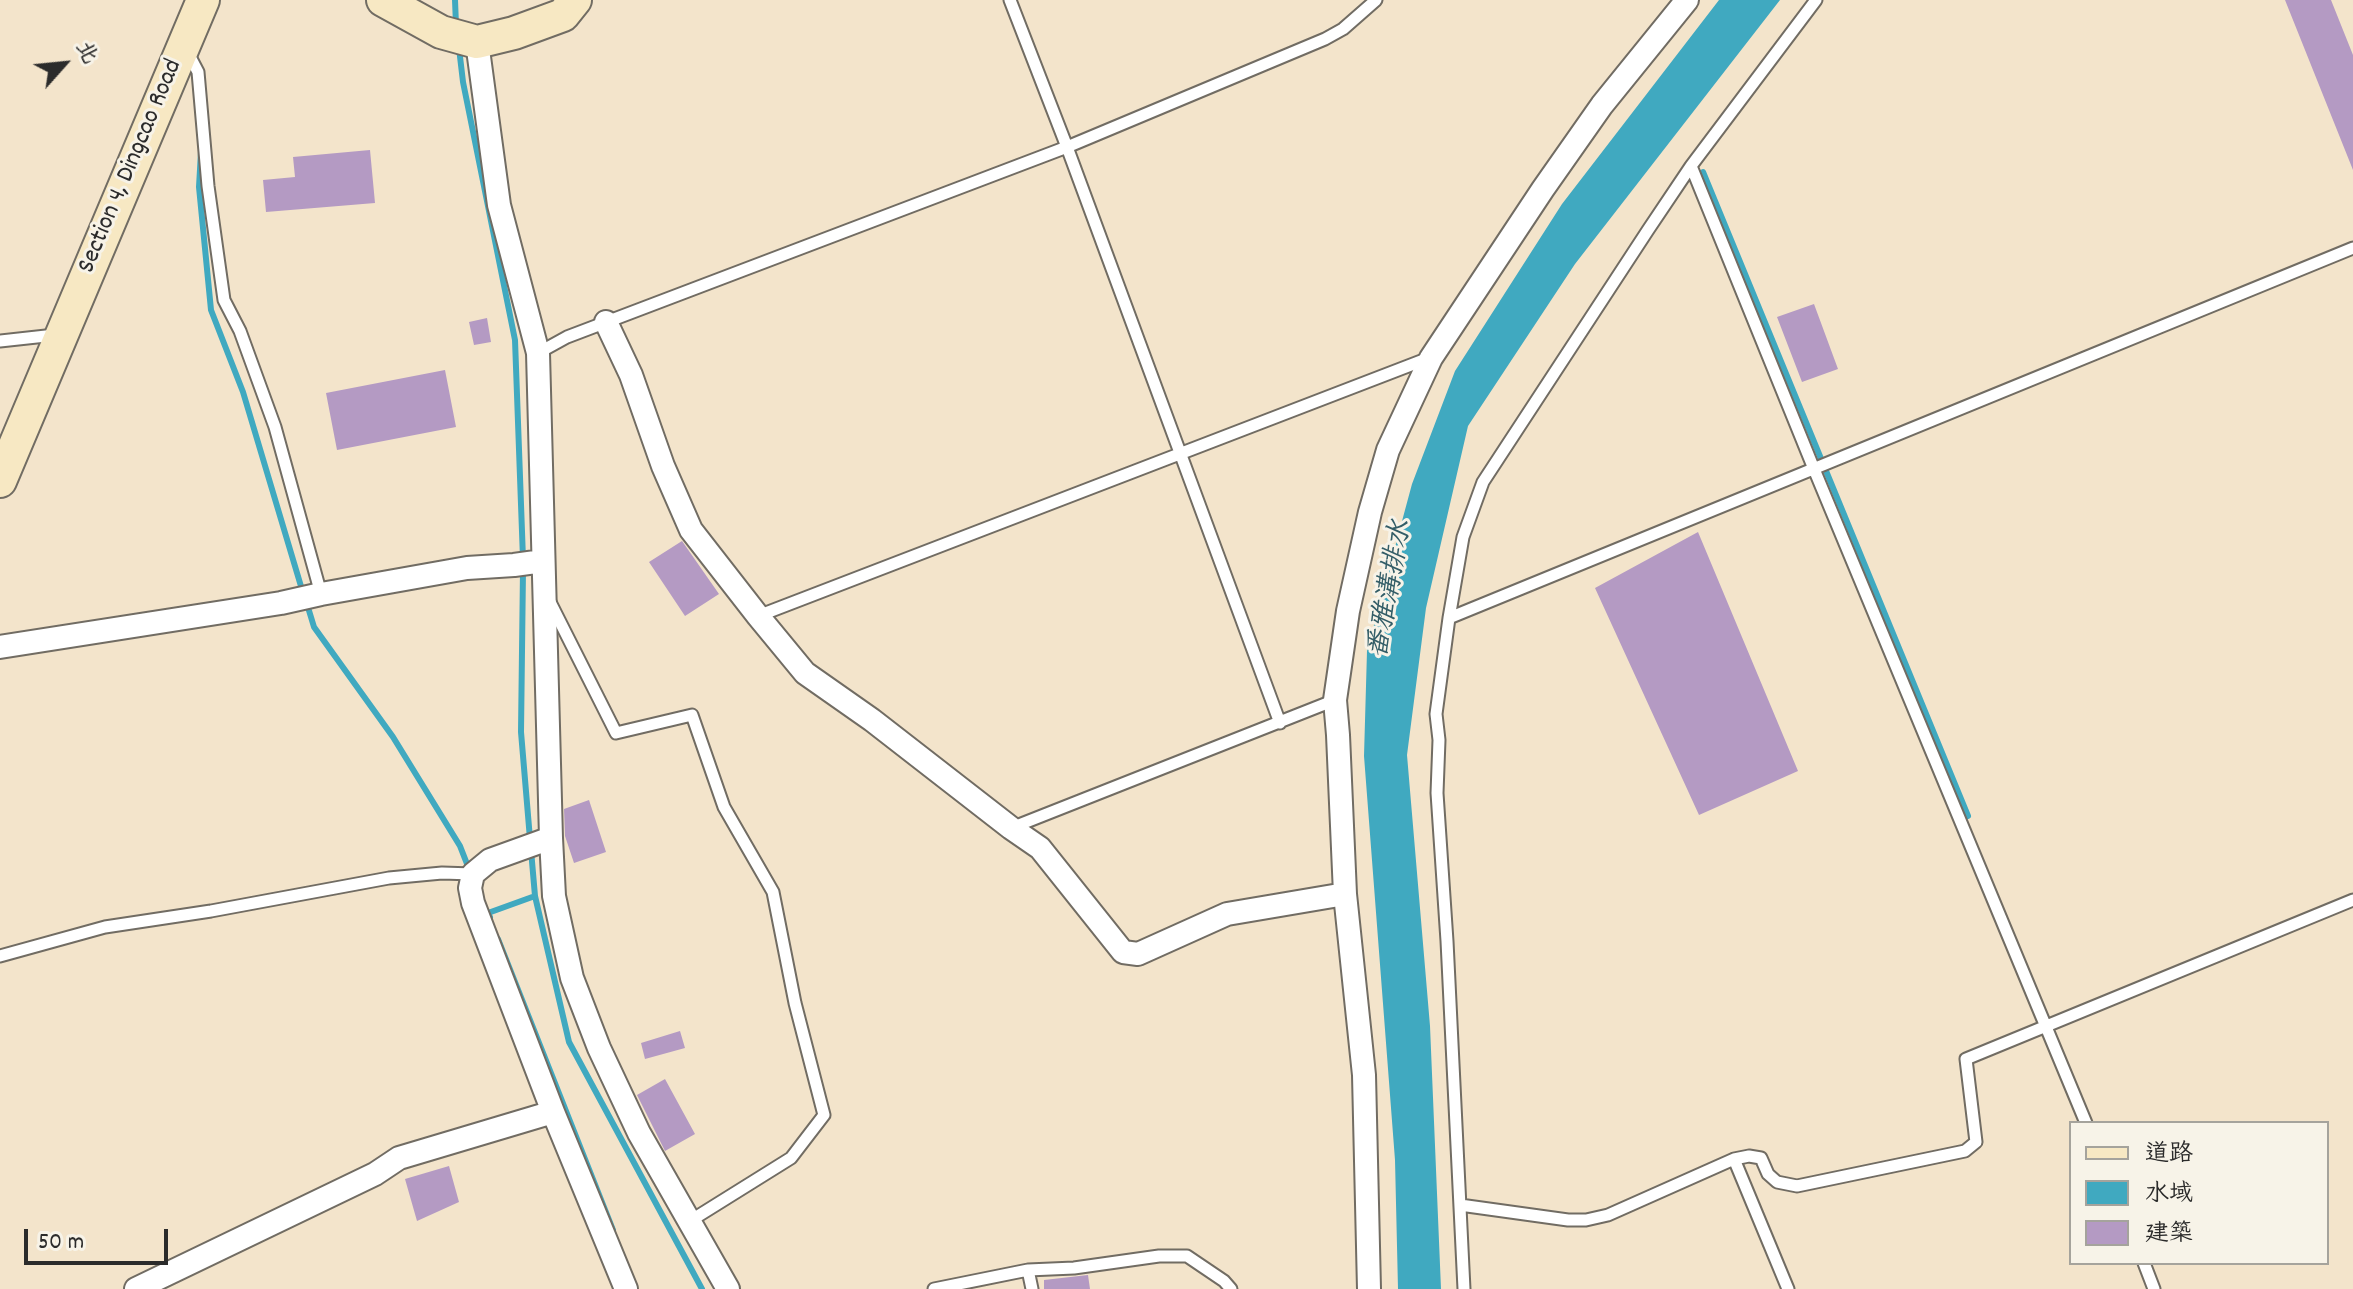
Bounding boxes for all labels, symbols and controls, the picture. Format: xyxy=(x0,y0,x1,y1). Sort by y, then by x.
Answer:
north arrow xyxy=(24,24,104,104)
text: 北 xyxy=(67,36,105,70)
street label: Section 4, Dingcao Road xyxy=(73,55,191,279)
water label: 番雅溝排水 xyxy=(1364,518,1422,662)
legend xyxy=(2069,1121,2329,1265)
text: 道路 xyxy=(2145,1138,2193,1172)
text: 水域 xyxy=(2145,1178,2193,1212)
scale bar xyxy=(28,1213,172,1263)
text: 建築 xyxy=(2145,1218,2193,1252)
text: 50 m xyxy=(38,1226,84,1260)

